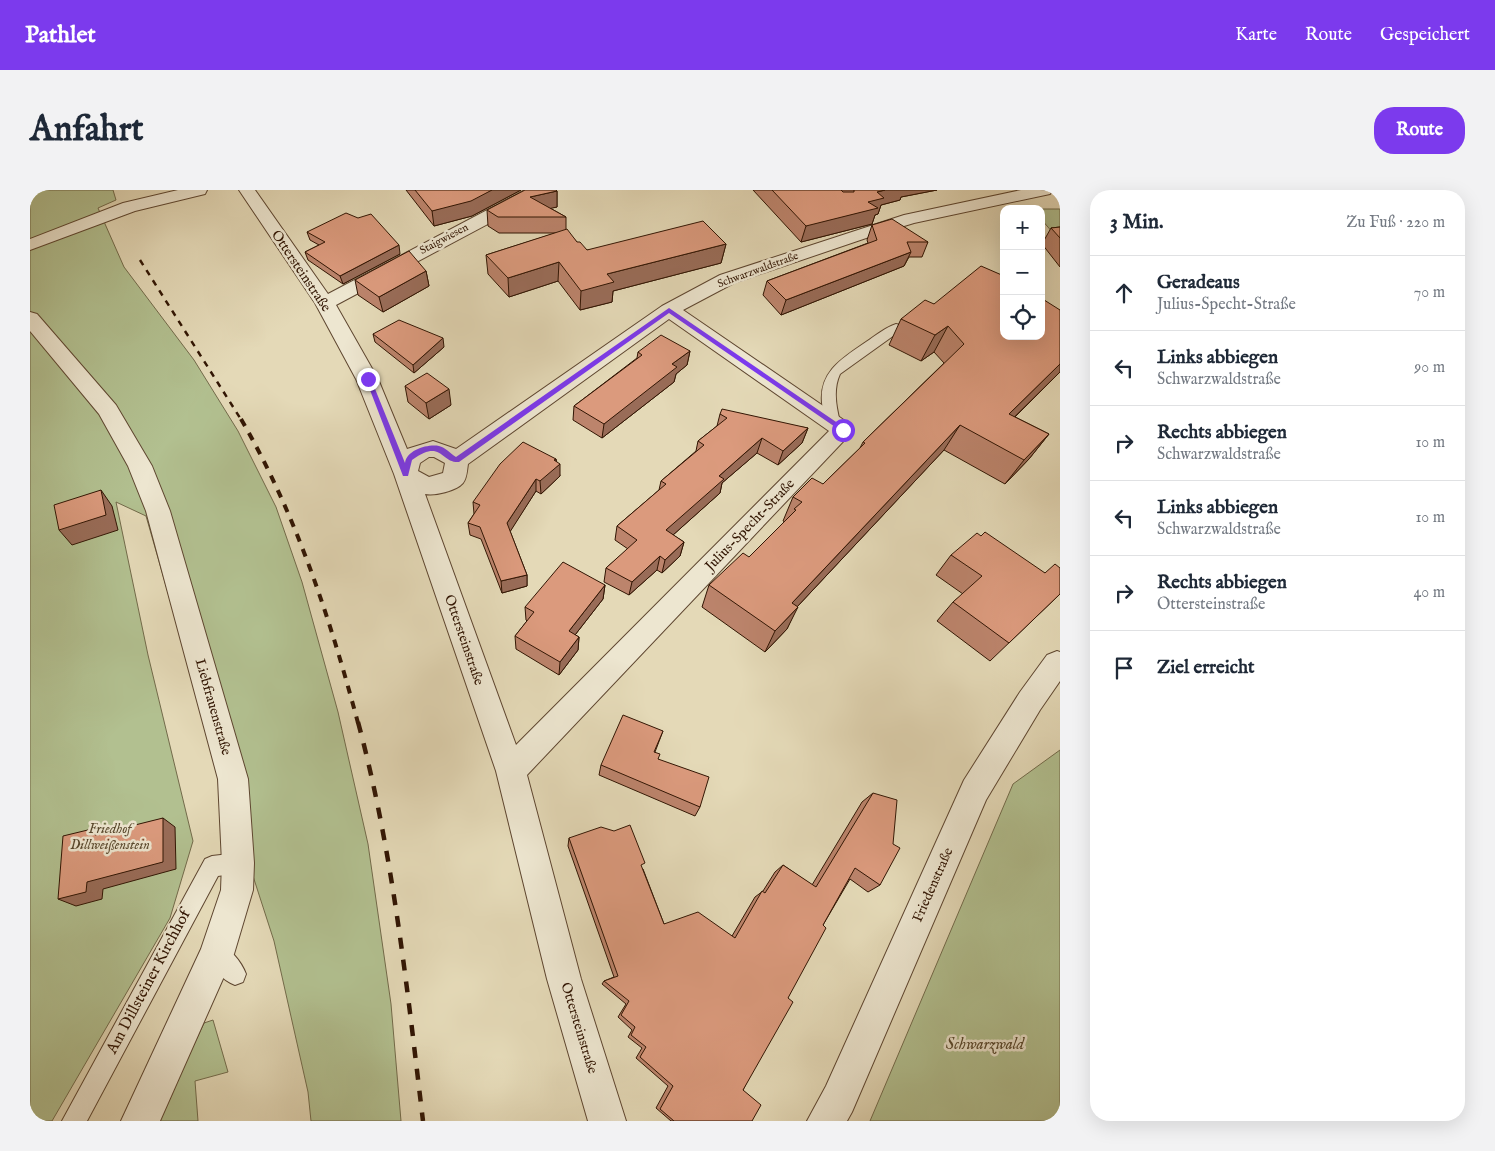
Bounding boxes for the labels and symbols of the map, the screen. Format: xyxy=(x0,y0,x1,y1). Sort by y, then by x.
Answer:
street label: Staigwiesen xyxy=(417,220,471,258)
street label: Ottersteinstraße xyxy=(267,227,335,316)
street label: Schwarzwaldstraße xyxy=(716,249,800,291)
route end xyxy=(357,368,380,391)
route start xyxy=(832,419,855,442)
street label: Julius-Specht-Straße xyxy=(700,475,799,576)
street label: Ottersteinstraße xyxy=(440,592,488,688)
street label: Liebfrauenstraße xyxy=(191,657,236,758)
park label: Friedhof Dillweißenstein xyxy=(70,820,150,854)
street label: Friedenstraße xyxy=(909,844,958,925)
street label: Am Dillsteiner Kirchhof xyxy=(102,904,197,1058)
street label: Ottersteinstraße xyxy=(557,980,602,1076)
park label: Schwarzwald xyxy=(946,1035,1026,1055)

